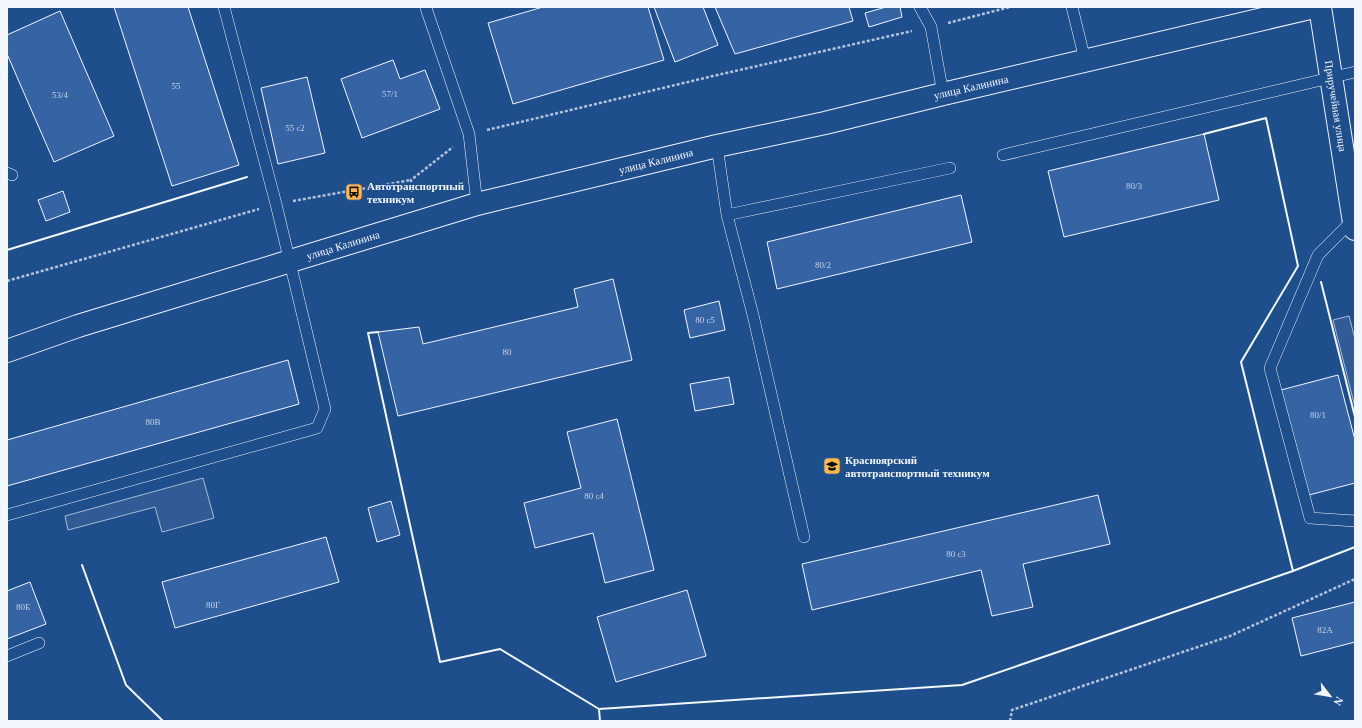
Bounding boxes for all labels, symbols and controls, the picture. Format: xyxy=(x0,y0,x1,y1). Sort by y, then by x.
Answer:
street label: Приручейная улица xyxy=(1323,60,1349,153)
street label: улица Калинина xyxy=(933,73,1009,101)
house number: 55 xyxy=(172,81,181,91)
house number: 57/1 xyxy=(382,89,398,99)
house number: 53/4 xyxy=(52,90,68,100)
house number: 55 с2 xyxy=(285,123,305,133)
street label: улица Калинина xyxy=(618,146,694,176)
place label: Автотранспортный техникум xyxy=(367,180,465,205)
house number: 80/3 xyxy=(1126,181,1142,191)
bus stop icon: Автотранспортный техникум xyxy=(344,182,364,202)
street label: улица Калинина xyxy=(305,228,381,262)
house number: 80/2 xyxy=(815,260,831,270)
house number: 80 с5 xyxy=(695,315,715,325)
house number: 80 xyxy=(503,347,512,357)
house number: 80/1 xyxy=(1310,410,1326,420)
house number: 80В xyxy=(145,417,161,427)
place label: Красноярский автотранспортный техникум xyxy=(845,454,990,479)
school or university icon: Красноярский автотранспортный техникум xyxy=(822,456,842,476)
house number: 80 с4 xyxy=(584,491,604,501)
house number: 80 с3 xyxy=(946,549,966,559)
house number: 80Г xyxy=(206,600,220,610)
house number: 80Б xyxy=(16,602,30,612)
house number: 82А xyxy=(1317,625,1333,635)
north arrow xyxy=(1310,676,1350,716)
text: N xyxy=(1331,695,1346,708)

